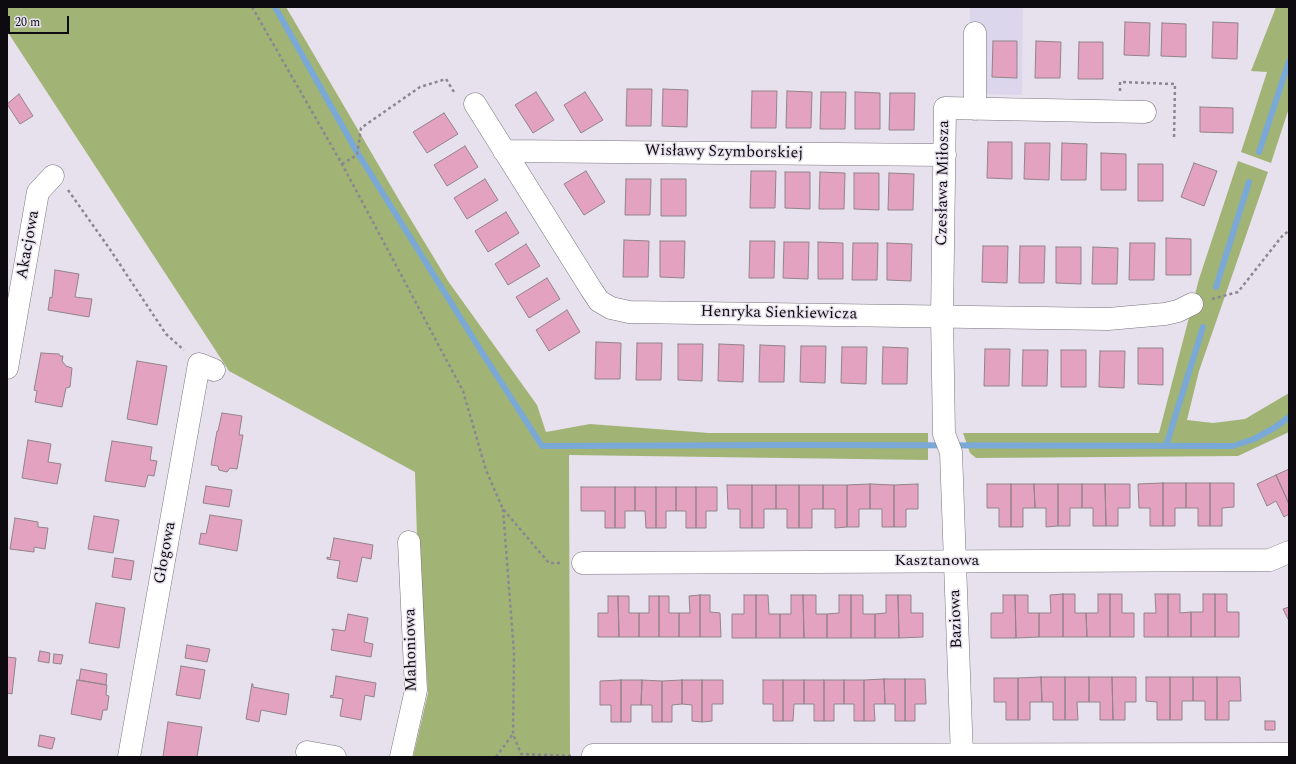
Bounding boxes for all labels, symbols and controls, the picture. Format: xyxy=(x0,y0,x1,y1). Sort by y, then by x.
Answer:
scale bar xyxy=(10,8,71,34)
text: 20 m xyxy=(15,13,40,32)
street label: Czesława Miłosza xyxy=(933,120,955,246)
street label: Wisławy Szymborskiej xyxy=(645,142,803,164)
street label: Akacjowa xyxy=(14,209,44,281)
street label: Henryka Sienkiewicza xyxy=(700,303,858,325)
street label: Głogowa xyxy=(151,520,181,586)
street label: Kasztanowa xyxy=(895,552,979,572)
street label: Baziowa xyxy=(946,589,968,649)
street label: Mahoniowa xyxy=(402,608,422,692)

